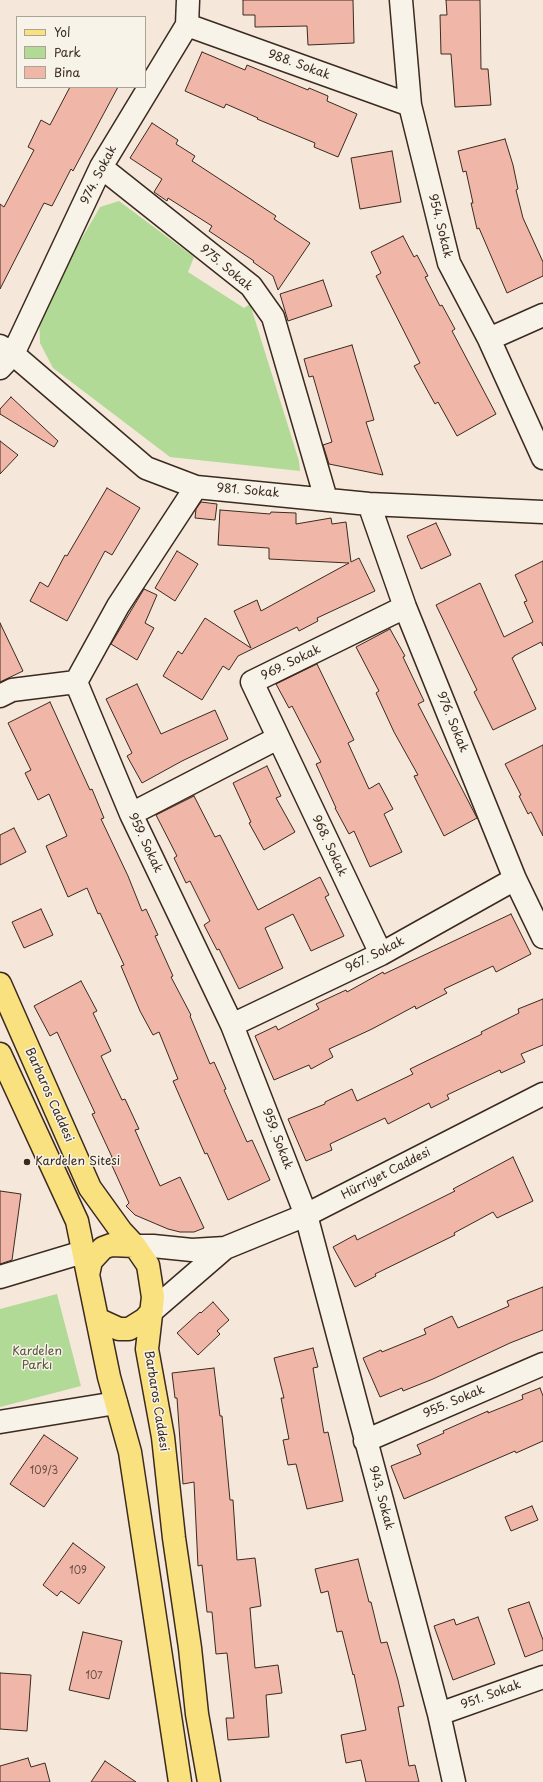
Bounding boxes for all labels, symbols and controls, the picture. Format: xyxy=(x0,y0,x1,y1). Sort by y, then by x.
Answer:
legend xyxy=(16,16,146,88)
text: Yol xyxy=(54,23,70,41)
text: Park xyxy=(54,43,81,61)
street label: 988. Sokak xyxy=(266,47,332,83)
text: Bina xyxy=(54,63,80,81)
street label: 974. Sokak xyxy=(78,143,120,207)
street label: 954. Sokak xyxy=(425,192,455,260)
street label: 975. Sokak xyxy=(197,242,255,294)
street label: 981. Sokak xyxy=(216,481,280,501)
street label: 969. Sokak xyxy=(259,642,323,684)
street label: 976. Sokak xyxy=(433,689,471,755)
street label: 959. Sokak xyxy=(125,811,165,875)
street label: 968. Sokak xyxy=(309,813,349,879)
street label: 967. Sokak xyxy=(343,934,407,976)
street label: Barbaros Caddesi xyxy=(22,1046,76,1144)
street label: 959. Sokak xyxy=(259,1106,295,1172)
street label: Hürriyet Caddesi xyxy=(339,1145,433,1203)
place label: Kardelen Sitesi xyxy=(35,1155,120,1169)
marker: Kardelen Sitesi xyxy=(22,1157,32,1167)
park label: Kardelen Parkı xyxy=(12,1345,62,1373)
street label: Barbaros Caddesi xyxy=(141,1350,171,1452)
street label: 955. Sokak xyxy=(421,1383,487,1421)
street label: 943. Sokak xyxy=(366,1464,396,1532)
house number: 109/3 xyxy=(30,1465,58,1477)
house number: 109 xyxy=(69,1565,87,1577)
house number: 107 xyxy=(85,1670,103,1682)
street label: 951. Sokak xyxy=(459,1677,523,1713)

